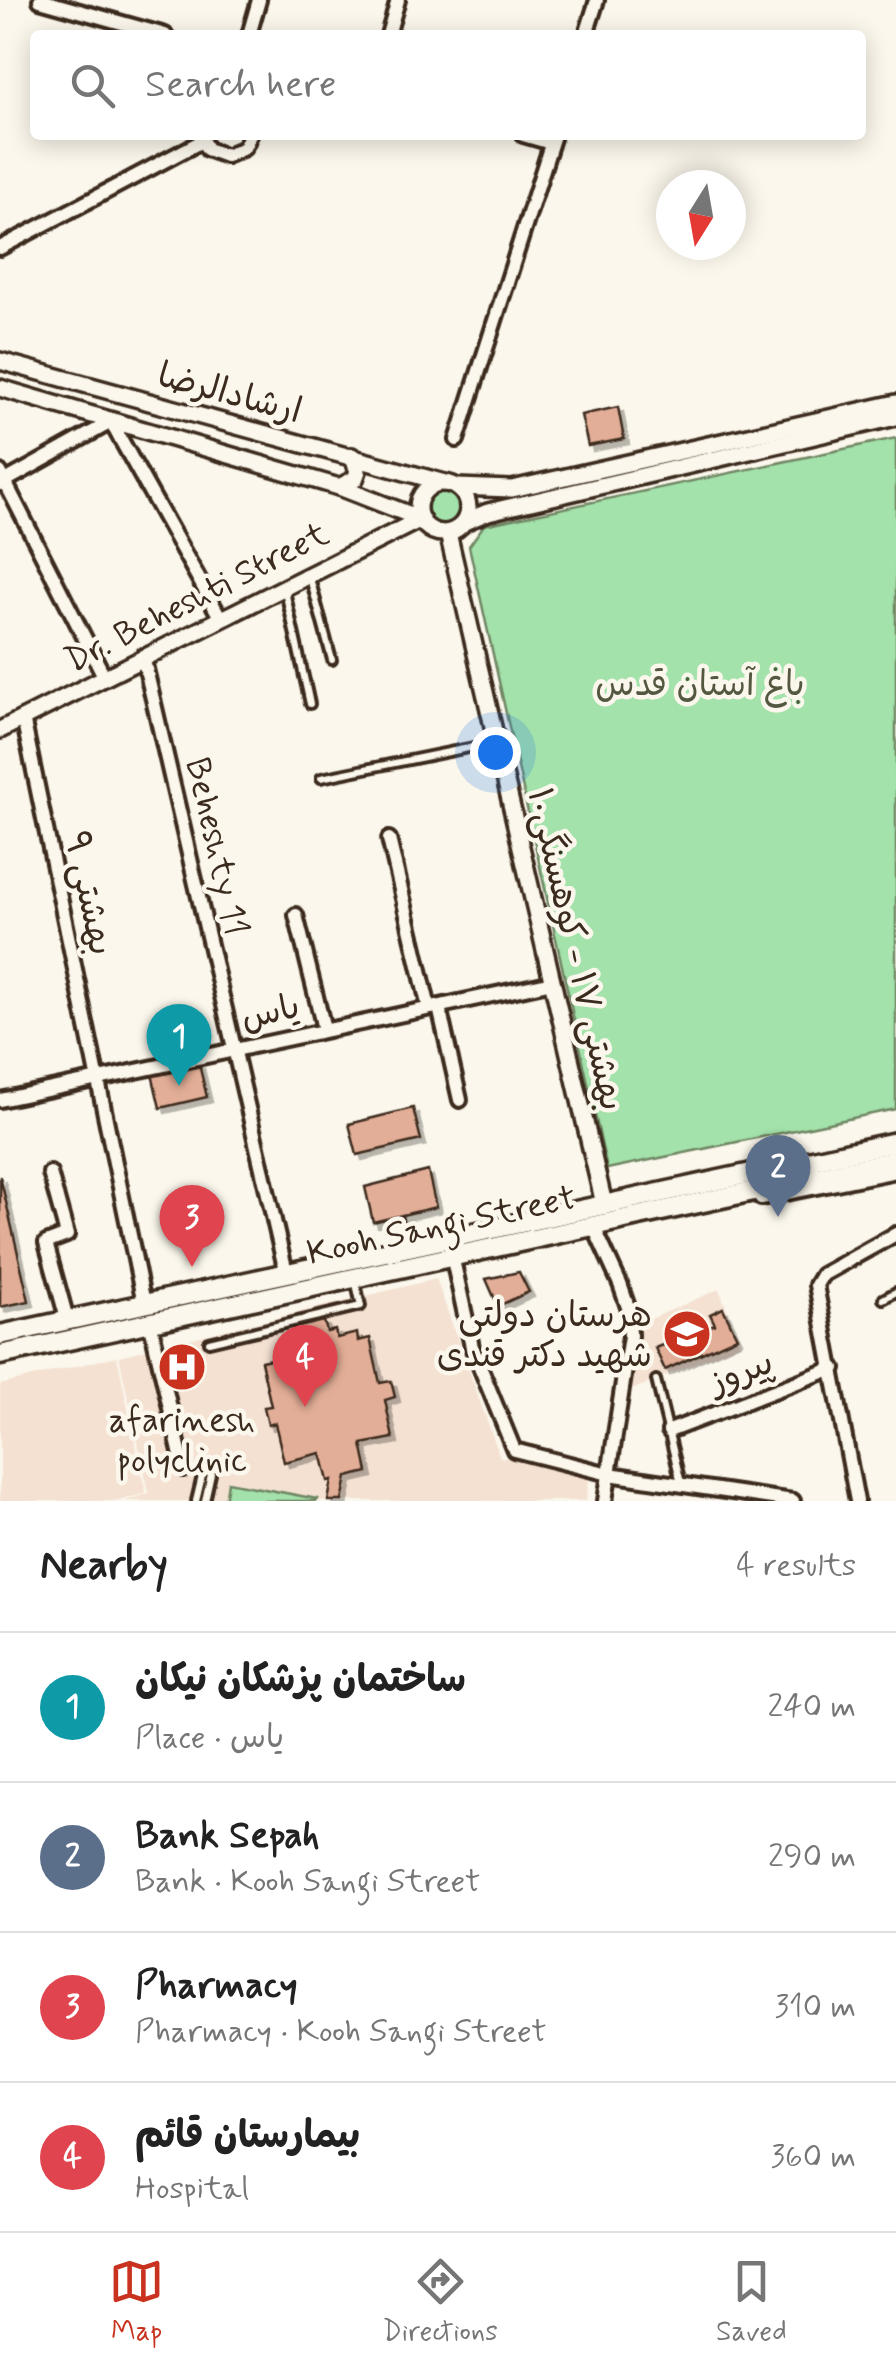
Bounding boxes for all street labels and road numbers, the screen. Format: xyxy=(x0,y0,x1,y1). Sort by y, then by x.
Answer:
street label: ارشادالرضا xyxy=(152,353,306,435)
street label: Dr. Beheshti Street xyxy=(57,511,337,684)
street label: Beheshty 11 xyxy=(173,753,259,940)
street label: بهشتی ۱۷ - کوهسنگی۱۰ xyxy=(516,784,635,1115)
street label: بهشتی ۹ xyxy=(52,827,124,960)
street label: یاس xyxy=(236,984,304,1042)
street label: Kooh Sangi Street xyxy=(303,1175,581,1281)
street label: پیروز xyxy=(700,1340,780,1407)

